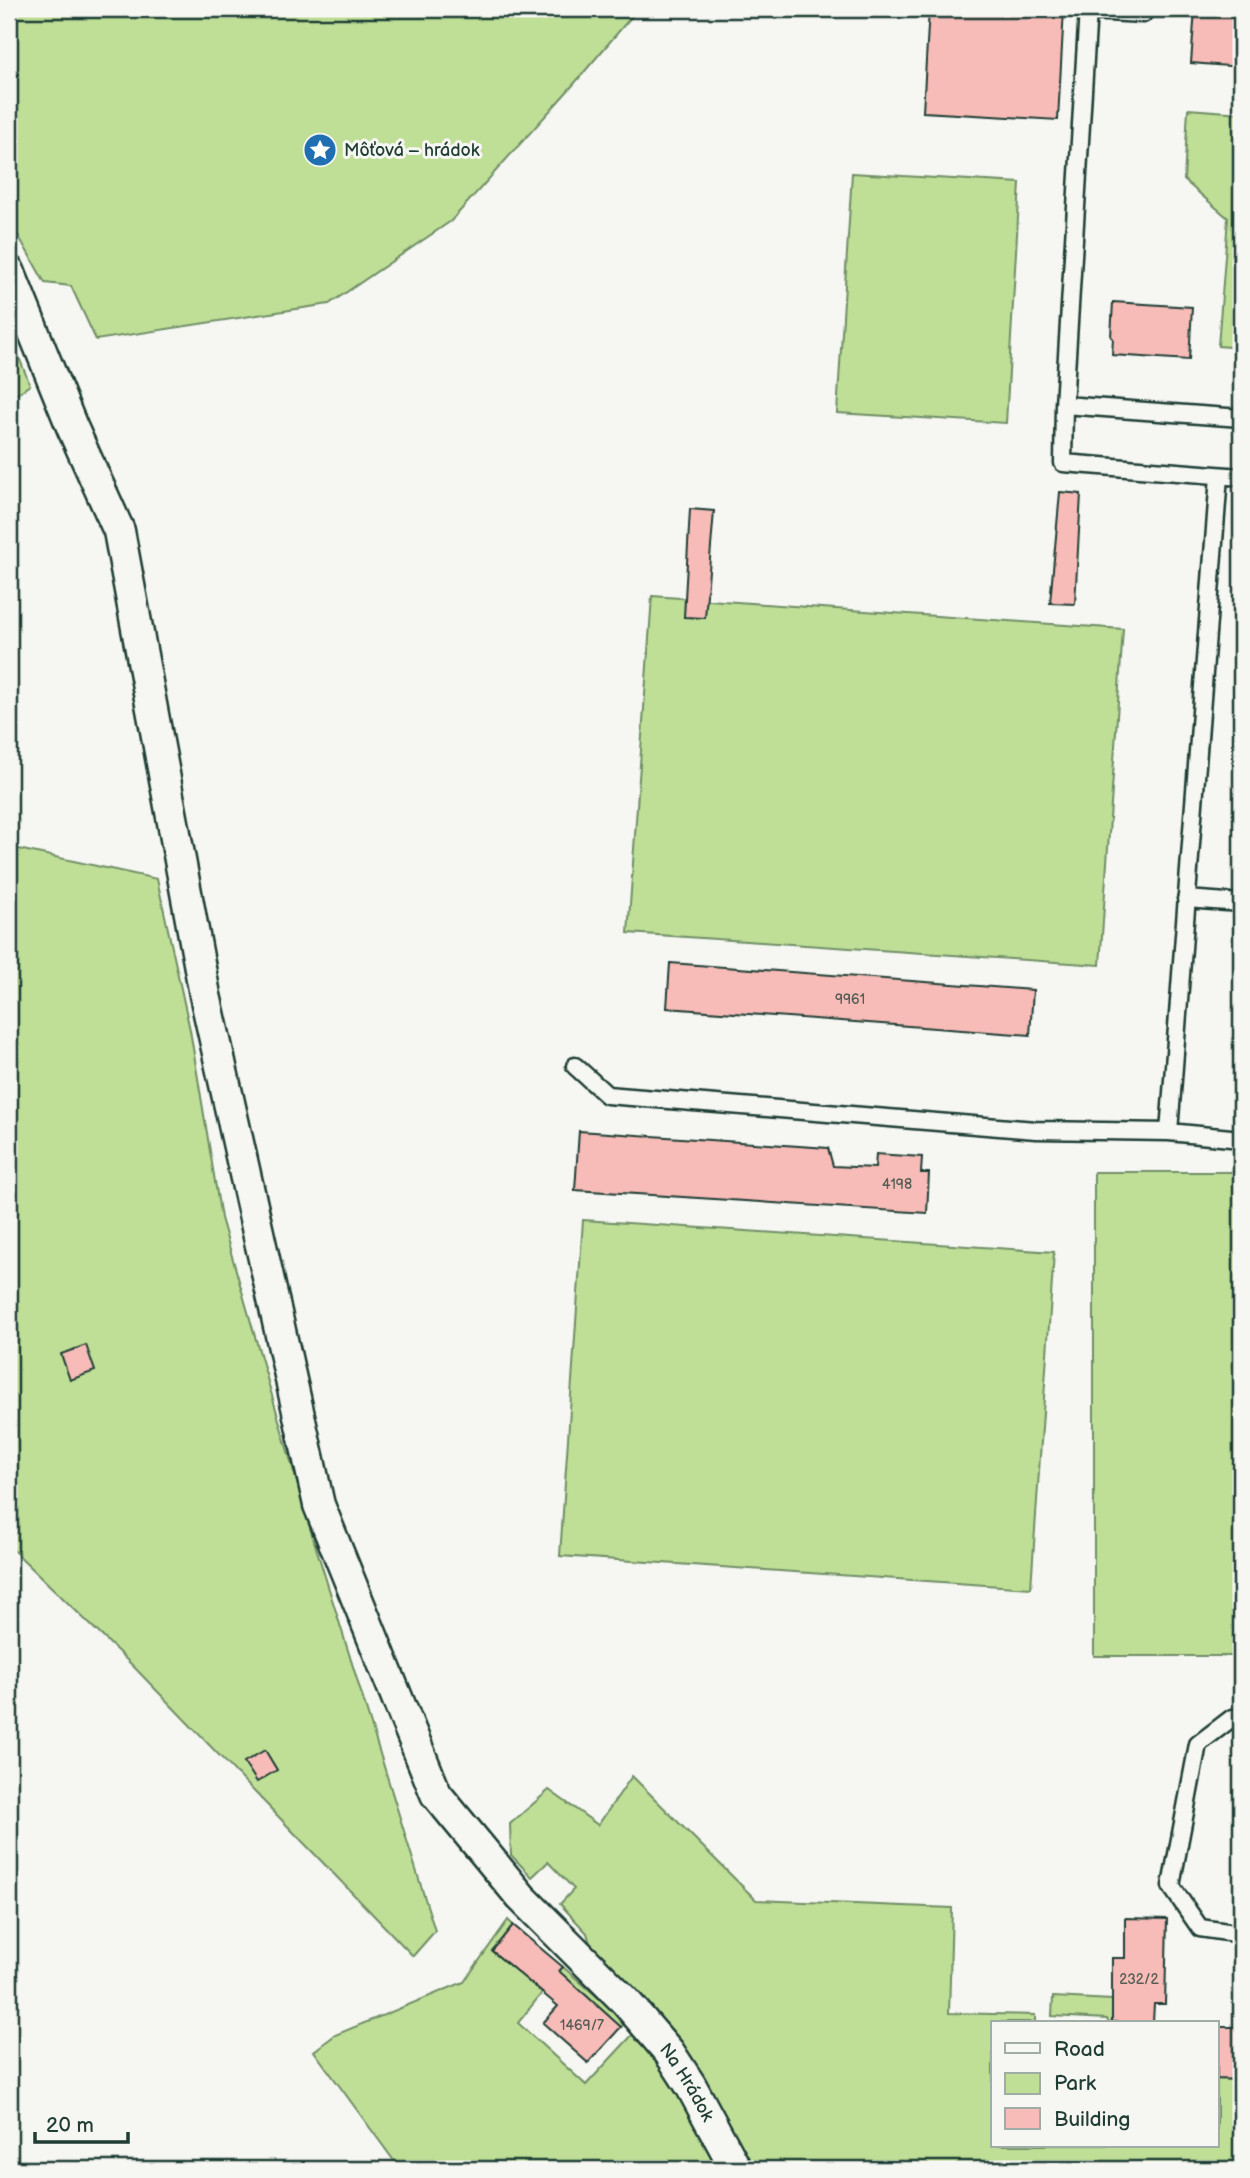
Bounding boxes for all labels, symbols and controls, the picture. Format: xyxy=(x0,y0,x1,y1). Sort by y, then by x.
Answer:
place icon: Môťová – hrádok xyxy=(301,131,339,169)
place label: Môťová – hrádok xyxy=(344,140,480,161)
house number: 9961 xyxy=(835,991,865,1008)
house number: 4198 xyxy=(882,1176,912,1193)
house number: 232/2 xyxy=(1119,1971,1159,1988)
house number: 1469/7 xyxy=(560,2017,604,2034)
legend xyxy=(991,2021,1218,2146)
text: Road xyxy=(1054,2037,1105,2062)
street label: Na Hrádok xyxy=(655,2039,718,2125)
text: Park xyxy=(1054,2071,1097,2096)
scale bar xyxy=(35,2101,128,2145)
text: Building xyxy=(1054,2107,1130,2132)
text: 20 m xyxy=(46,2113,94,2138)

